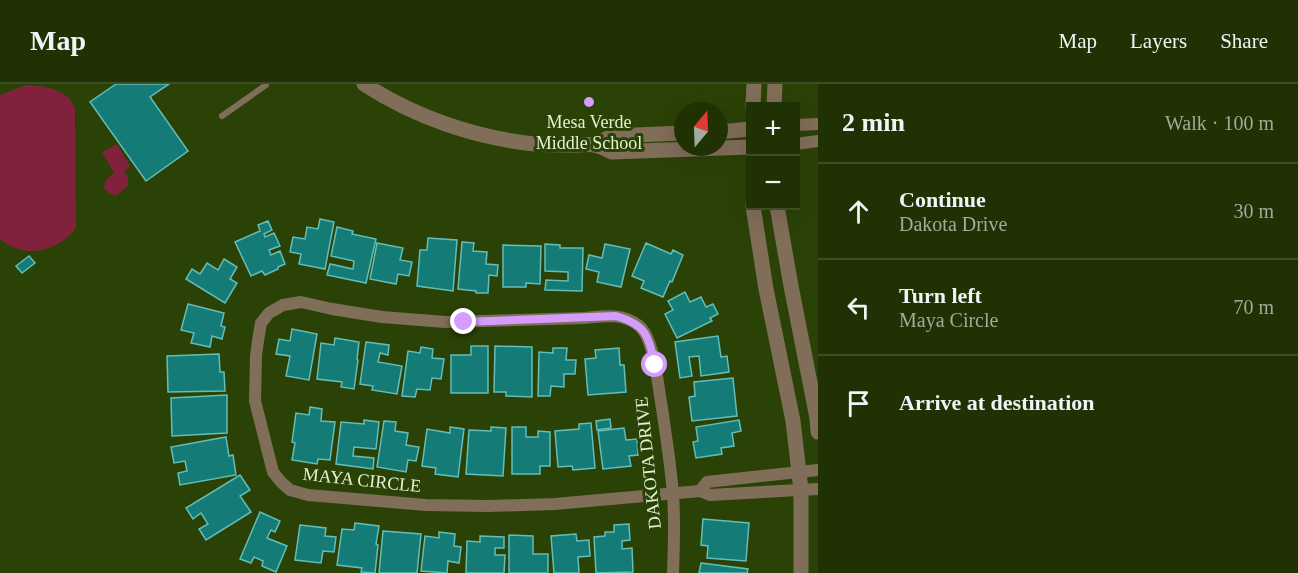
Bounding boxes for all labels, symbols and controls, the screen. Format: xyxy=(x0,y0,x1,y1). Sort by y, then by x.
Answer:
text: Map xyxy=(30,25,86,56)
text: Map xyxy=(1059,29,1097,53)
text: Layers xyxy=(1130,29,1187,53)
text: Share xyxy=(1220,29,1268,53)
marker: Mesa Verde Middle School xyxy=(582,95,596,109)
north arrow xyxy=(674,102,728,156)
map controls xyxy=(746,102,800,210)
button: + xyxy=(746,102,800,156)
text: 2 min xyxy=(842,108,905,137)
place label: Mesa Verde Middle School xyxy=(536,112,642,153)
text: Walk · 100 m xyxy=(1165,112,1274,134)
button: − xyxy=(746,156,800,210)
text: Continue xyxy=(899,187,986,212)
icon: ahead xyxy=(842,195,875,228)
text: 30 m xyxy=(1233,200,1274,222)
text: Dakota Drive xyxy=(899,213,1007,235)
text: Turn left xyxy=(899,283,982,308)
icon: left xyxy=(842,291,875,324)
text: 70 m xyxy=(1233,296,1274,318)
route end xyxy=(450,308,476,334)
text: Maya Circle xyxy=(899,309,998,331)
route start xyxy=(641,351,667,377)
icon: arrive xyxy=(842,387,875,420)
text: Arrive at destination xyxy=(899,390,1095,415)
street label: DAKOTA DRIVE xyxy=(631,396,665,530)
street label: MAYA CIRCLE xyxy=(302,464,422,496)

